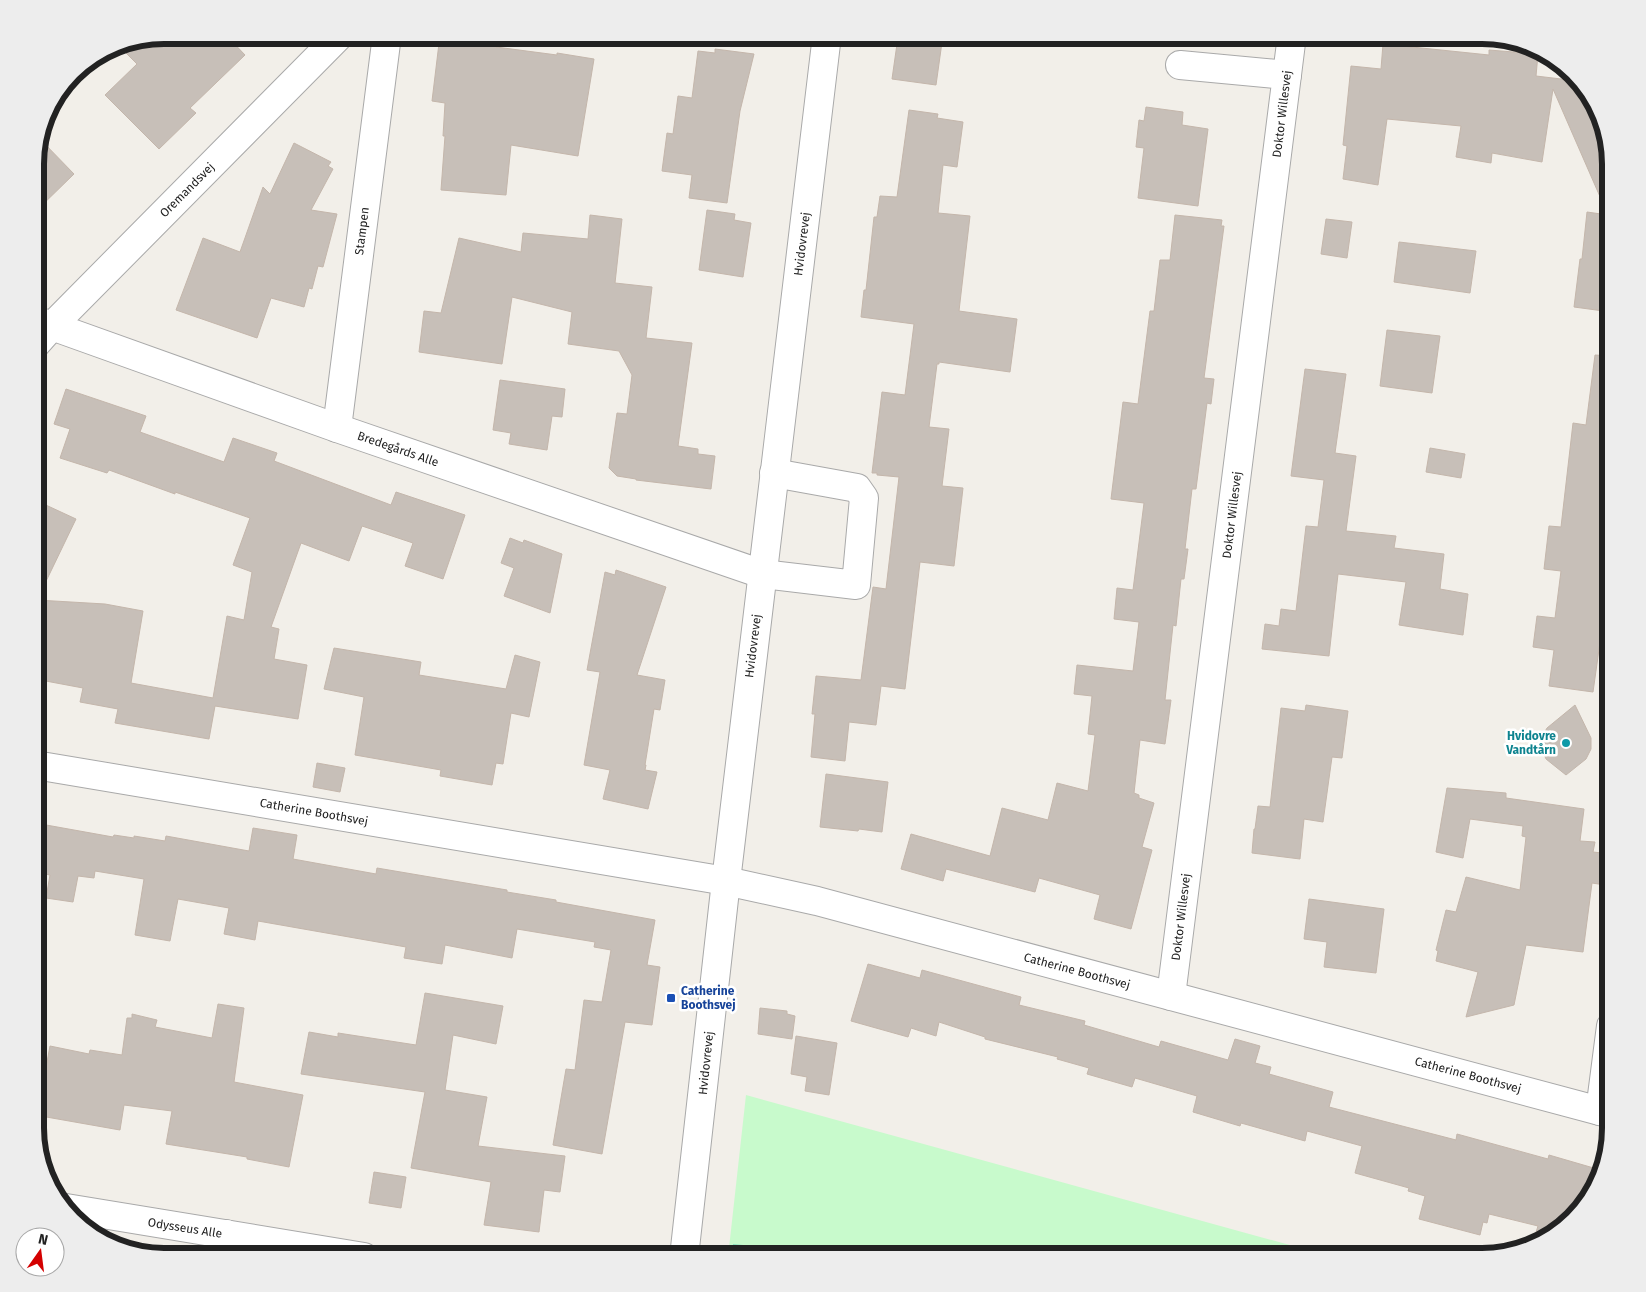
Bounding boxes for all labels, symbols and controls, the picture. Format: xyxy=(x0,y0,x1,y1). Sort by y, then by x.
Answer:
street label: Doktor Willesvej xyxy=(1270,70,1294,158)
street label: Oremandsvej xyxy=(157,160,217,220)
street label: Stampen xyxy=(352,206,372,256)
street label: Hvidovrevej xyxy=(791,211,813,277)
street label: Bredegårds Alle xyxy=(356,429,440,469)
street label: Doktor Willesvej xyxy=(1220,471,1244,559)
street label: Hvidovrevej xyxy=(742,613,764,679)
place label: Hvidovre Vandtårn xyxy=(1505,729,1556,757)
marker: Hvidovre Vandtårn xyxy=(1560,737,1572,749)
street label: Catherine Boothsvej xyxy=(259,796,369,828)
street label: Doktor Willesvej xyxy=(1169,873,1193,961)
street label: Catherine Boothsvej xyxy=(1022,950,1132,992)
place label: Catherine Boothsvej xyxy=(681,984,736,1012)
marker: Catherine Boothsvej xyxy=(665,992,677,1004)
street label: Hvidovrevej xyxy=(696,1030,716,1096)
street label: Catherine Boothsvej xyxy=(1413,1054,1523,1096)
street label: Odysseus Alle xyxy=(147,1215,223,1241)
north arrow xyxy=(15,1227,65,1277)
text: N xyxy=(36,1230,50,1249)

